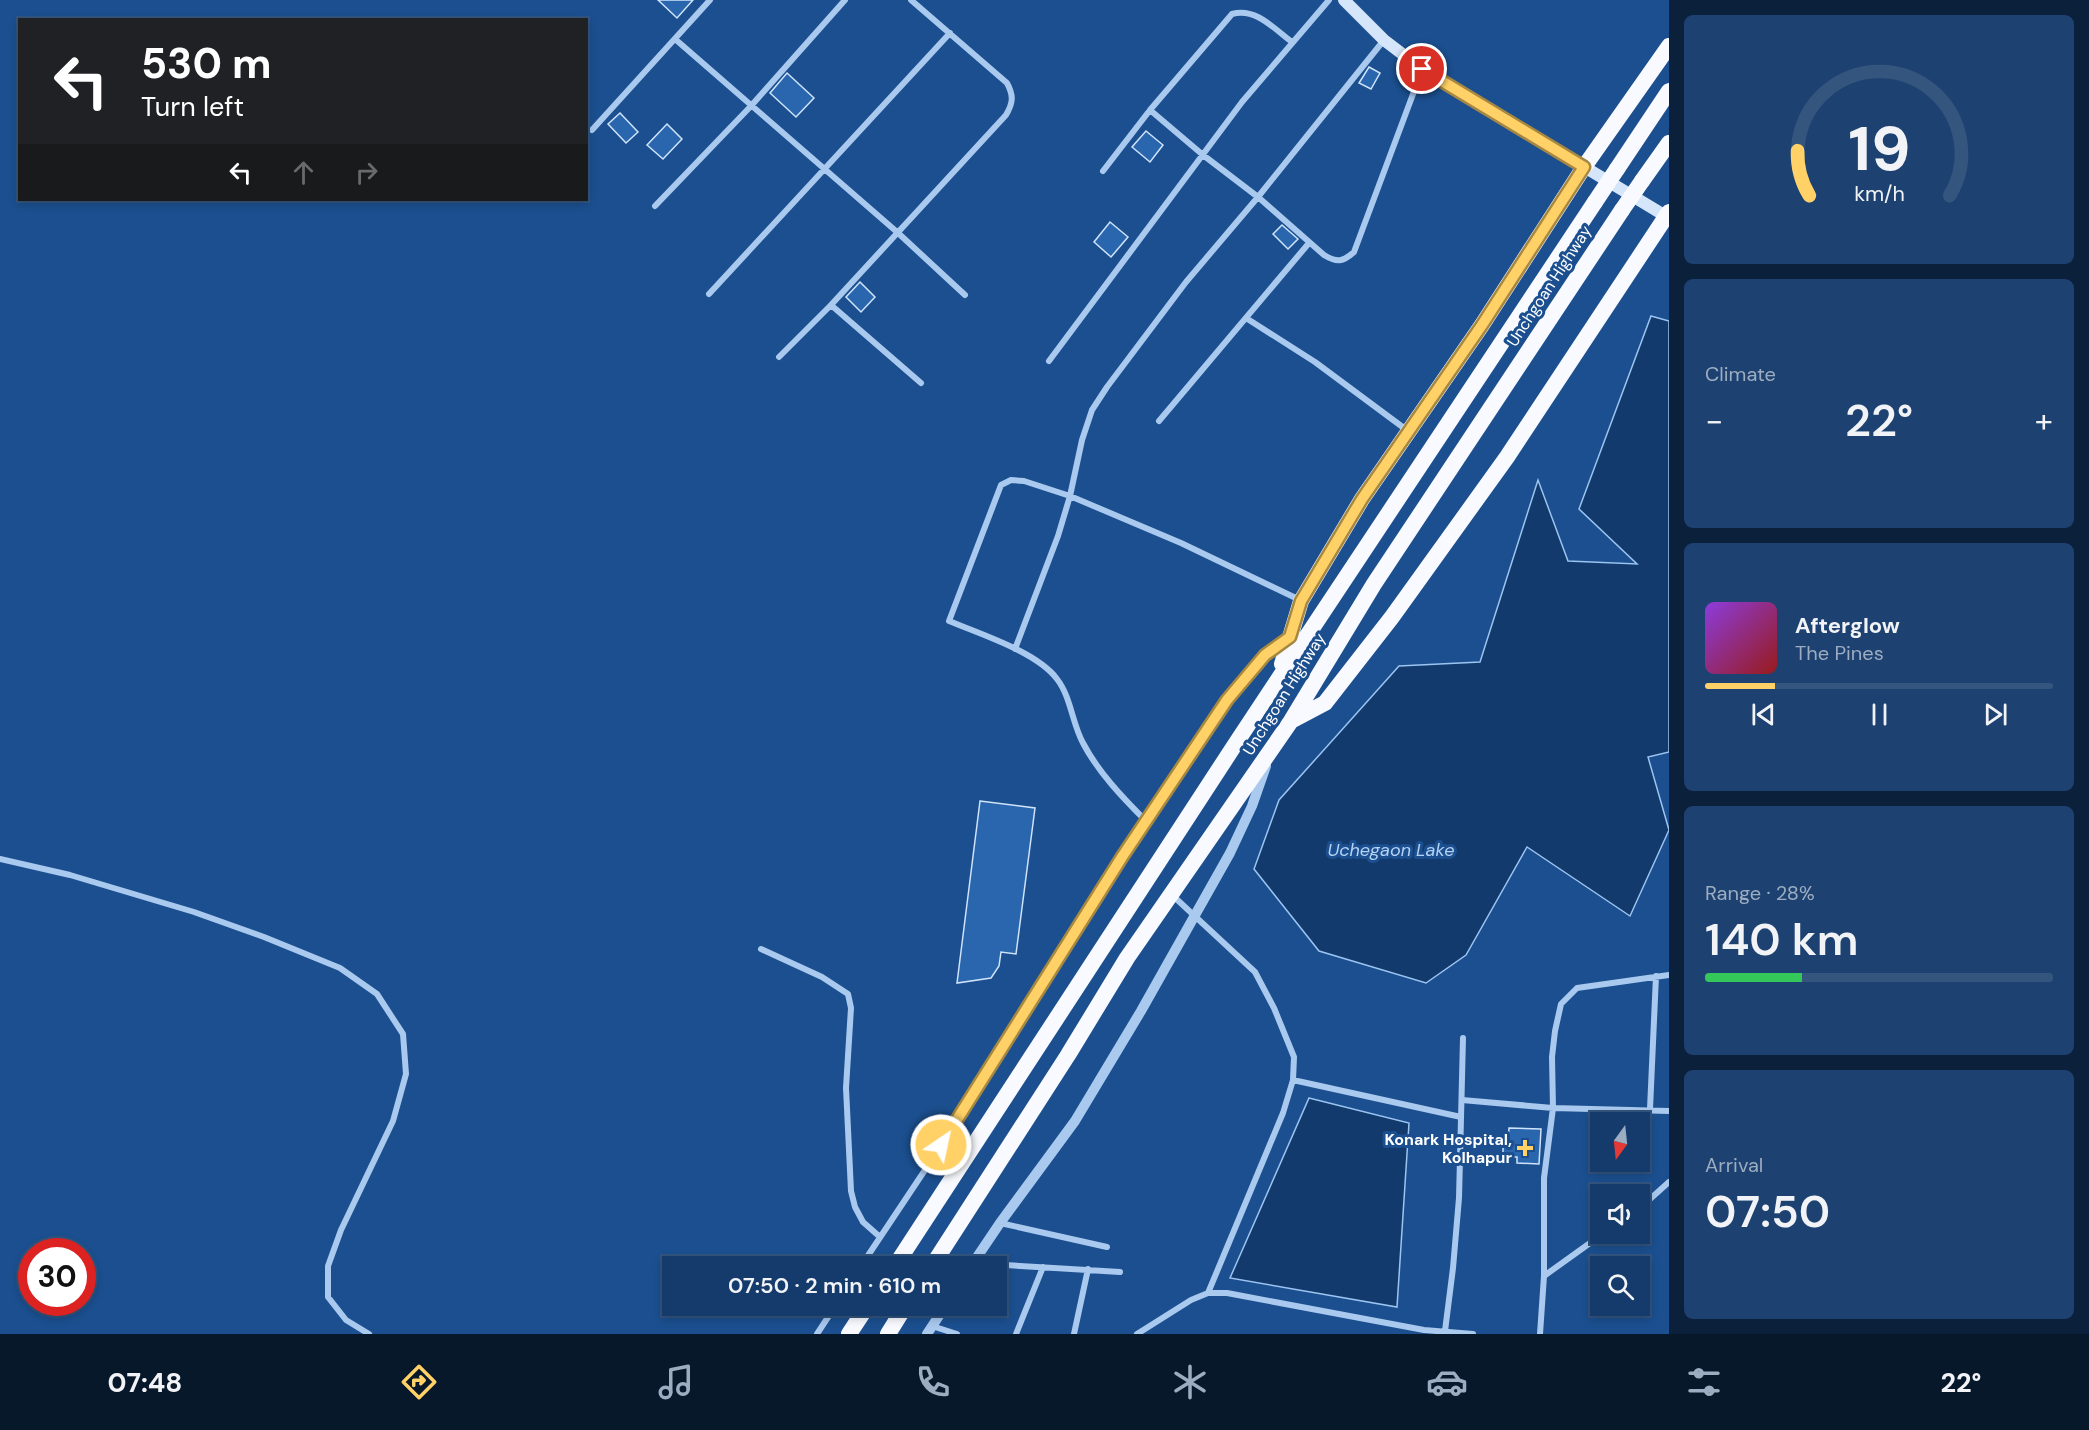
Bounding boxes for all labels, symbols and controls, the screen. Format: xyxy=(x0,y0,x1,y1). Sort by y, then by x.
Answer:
text: 530 m xyxy=(141,36,271,91)
icon: left xyxy=(42,42,120,120)
pin xyxy=(1396,43,1447,94)
icon: arrive xyxy=(1405,52,1438,85)
text: Turn left xyxy=(141,89,244,124)
text: 19 xyxy=(1848,109,1910,190)
icon: left xyxy=(224,156,257,189)
icon: ahead xyxy=(287,156,320,189)
icon: right xyxy=(350,156,383,189)
text: km/h xyxy=(1854,181,1904,209)
street label: Unchgoan Highway xyxy=(1502,221,1596,351)
text: Climate xyxy=(1705,361,1776,387)
text: 22° xyxy=(1845,391,1913,450)
text: − xyxy=(1705,399,1723,442)
text: + xyxy=(2035,399,2053,442)
text: Afterglow xyxy=(1795,611,1900,640)
street label: Unchgoan Highway xyxy=(1238,629,1330,759)
text: The Pines xyxy=(1795,640,1884,666)
icon: previous xyxy=(1747,698,1780,731)
icon: pause xyxy=(1863,698,1896,731)
icon: next xyxy=(1979,698,2012,731)
water label: Uchegaon Lake xyxy=(1327,838,1455,862)
text: Range · 28% xyxy=(1705,880,1815,906)
text: 140 km xyxy=(1705,910,1858,969)
north arrow xyxy=(1590,1112,1650,1172)
map controls xyxy=(1590,1112,1650,1316)
position arrow xyxy=(909,1113,973,1177)
place label: Konark Hospital, Kolhapur xyxy=(1385,1129,1512,1168)
marker: Konark Hospital, Kolhapur xyxy=(1516,1139,1534,1157)
text: Arrival xyxy=(1705,1152,1763,1178)
text: 07:50 xyxy=(1705,1182,1830,1241)
button: sound xyxy=(1590,1184,1650,1244)
speed limit sign: 30 xyxy=(18,1238,96,1316)
button: search xyxy=(1590,1256,1650,1316)
text: 07:50 · 2 min · 610 m xyxy=(728,1271,941,1300)
icon: directions xyxy=(398,1361,440,1403)
icon: music xyxy=(655,1361,697,1403)
icon: phone xyxy=(912,1361,954,1403)
icon: climate xyxy=(1169,1361,1211,1403)
icon: car xyxy=(1426,1361,1468,1403)
icon: filters xyxy=(1683,1361,1725,1403)
text: 07:48 xyxy=(108,1365,182,1400)
text: 22° xyxy=(1940,1365,1981,1400)

